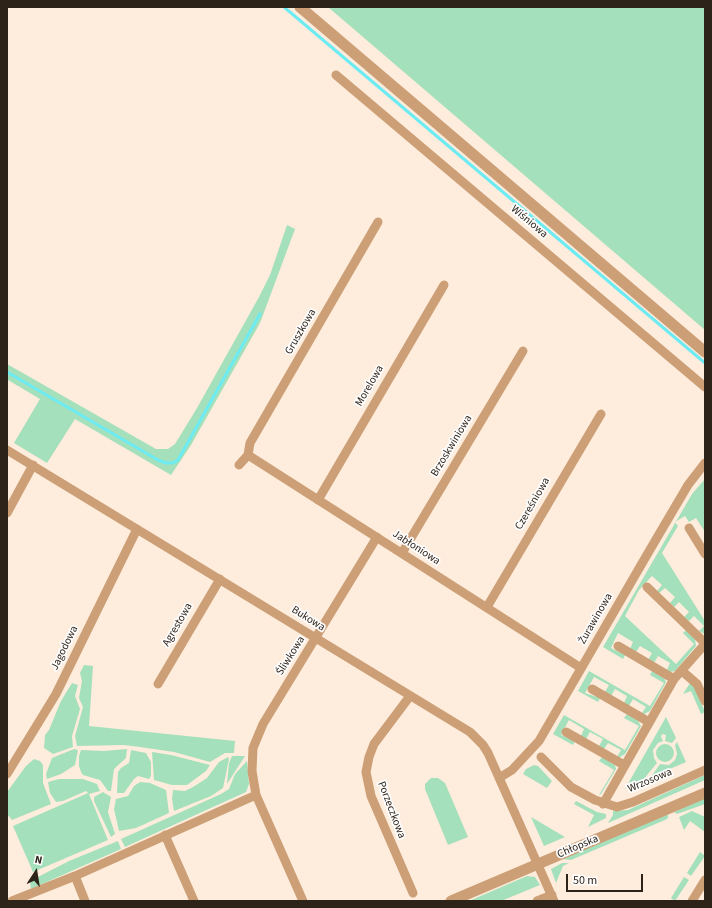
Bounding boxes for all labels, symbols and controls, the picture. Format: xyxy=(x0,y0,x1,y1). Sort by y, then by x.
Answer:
street label: Wiśniowa xyxy=(508,203,550,241)
street label: Gruszkowa xyxy=(283,307,319,357)
street label: Morelowa xyxy=(353,363,387,409)
street label: Brzoskwiniowa xyxy=(428,413,476,479)
street label: Czereśniowa xyxy=(513,476,553,532)
street label: Jabłoniowa xyxy=(390,528,442,568)
street label: Żurawinowa xyxy=(576,591,616,647)
street label: Agrestowa xyxy=(160,601,196,649)
street label: Bukowa xyxy=(289,604,327,634)
street label: Jagodowa xyxy=(49,624,81,672)
street label: Śliwkowa xyxy=(274,634,308,678)
street label: Wrzosowa xyxy=(626,766,674,796)
street label: Porzeczkowa xyxy=(374,780,408,840)
street label: Chłopska xyxy=(556,833,600,861)
north arrow xyxy=(16,852,56,892)
text: N xyxy=(33,852,44,868)
scale bar xyxy=(568,866,645,892)
text: 50 m xyxy=(573,872,597,889)

